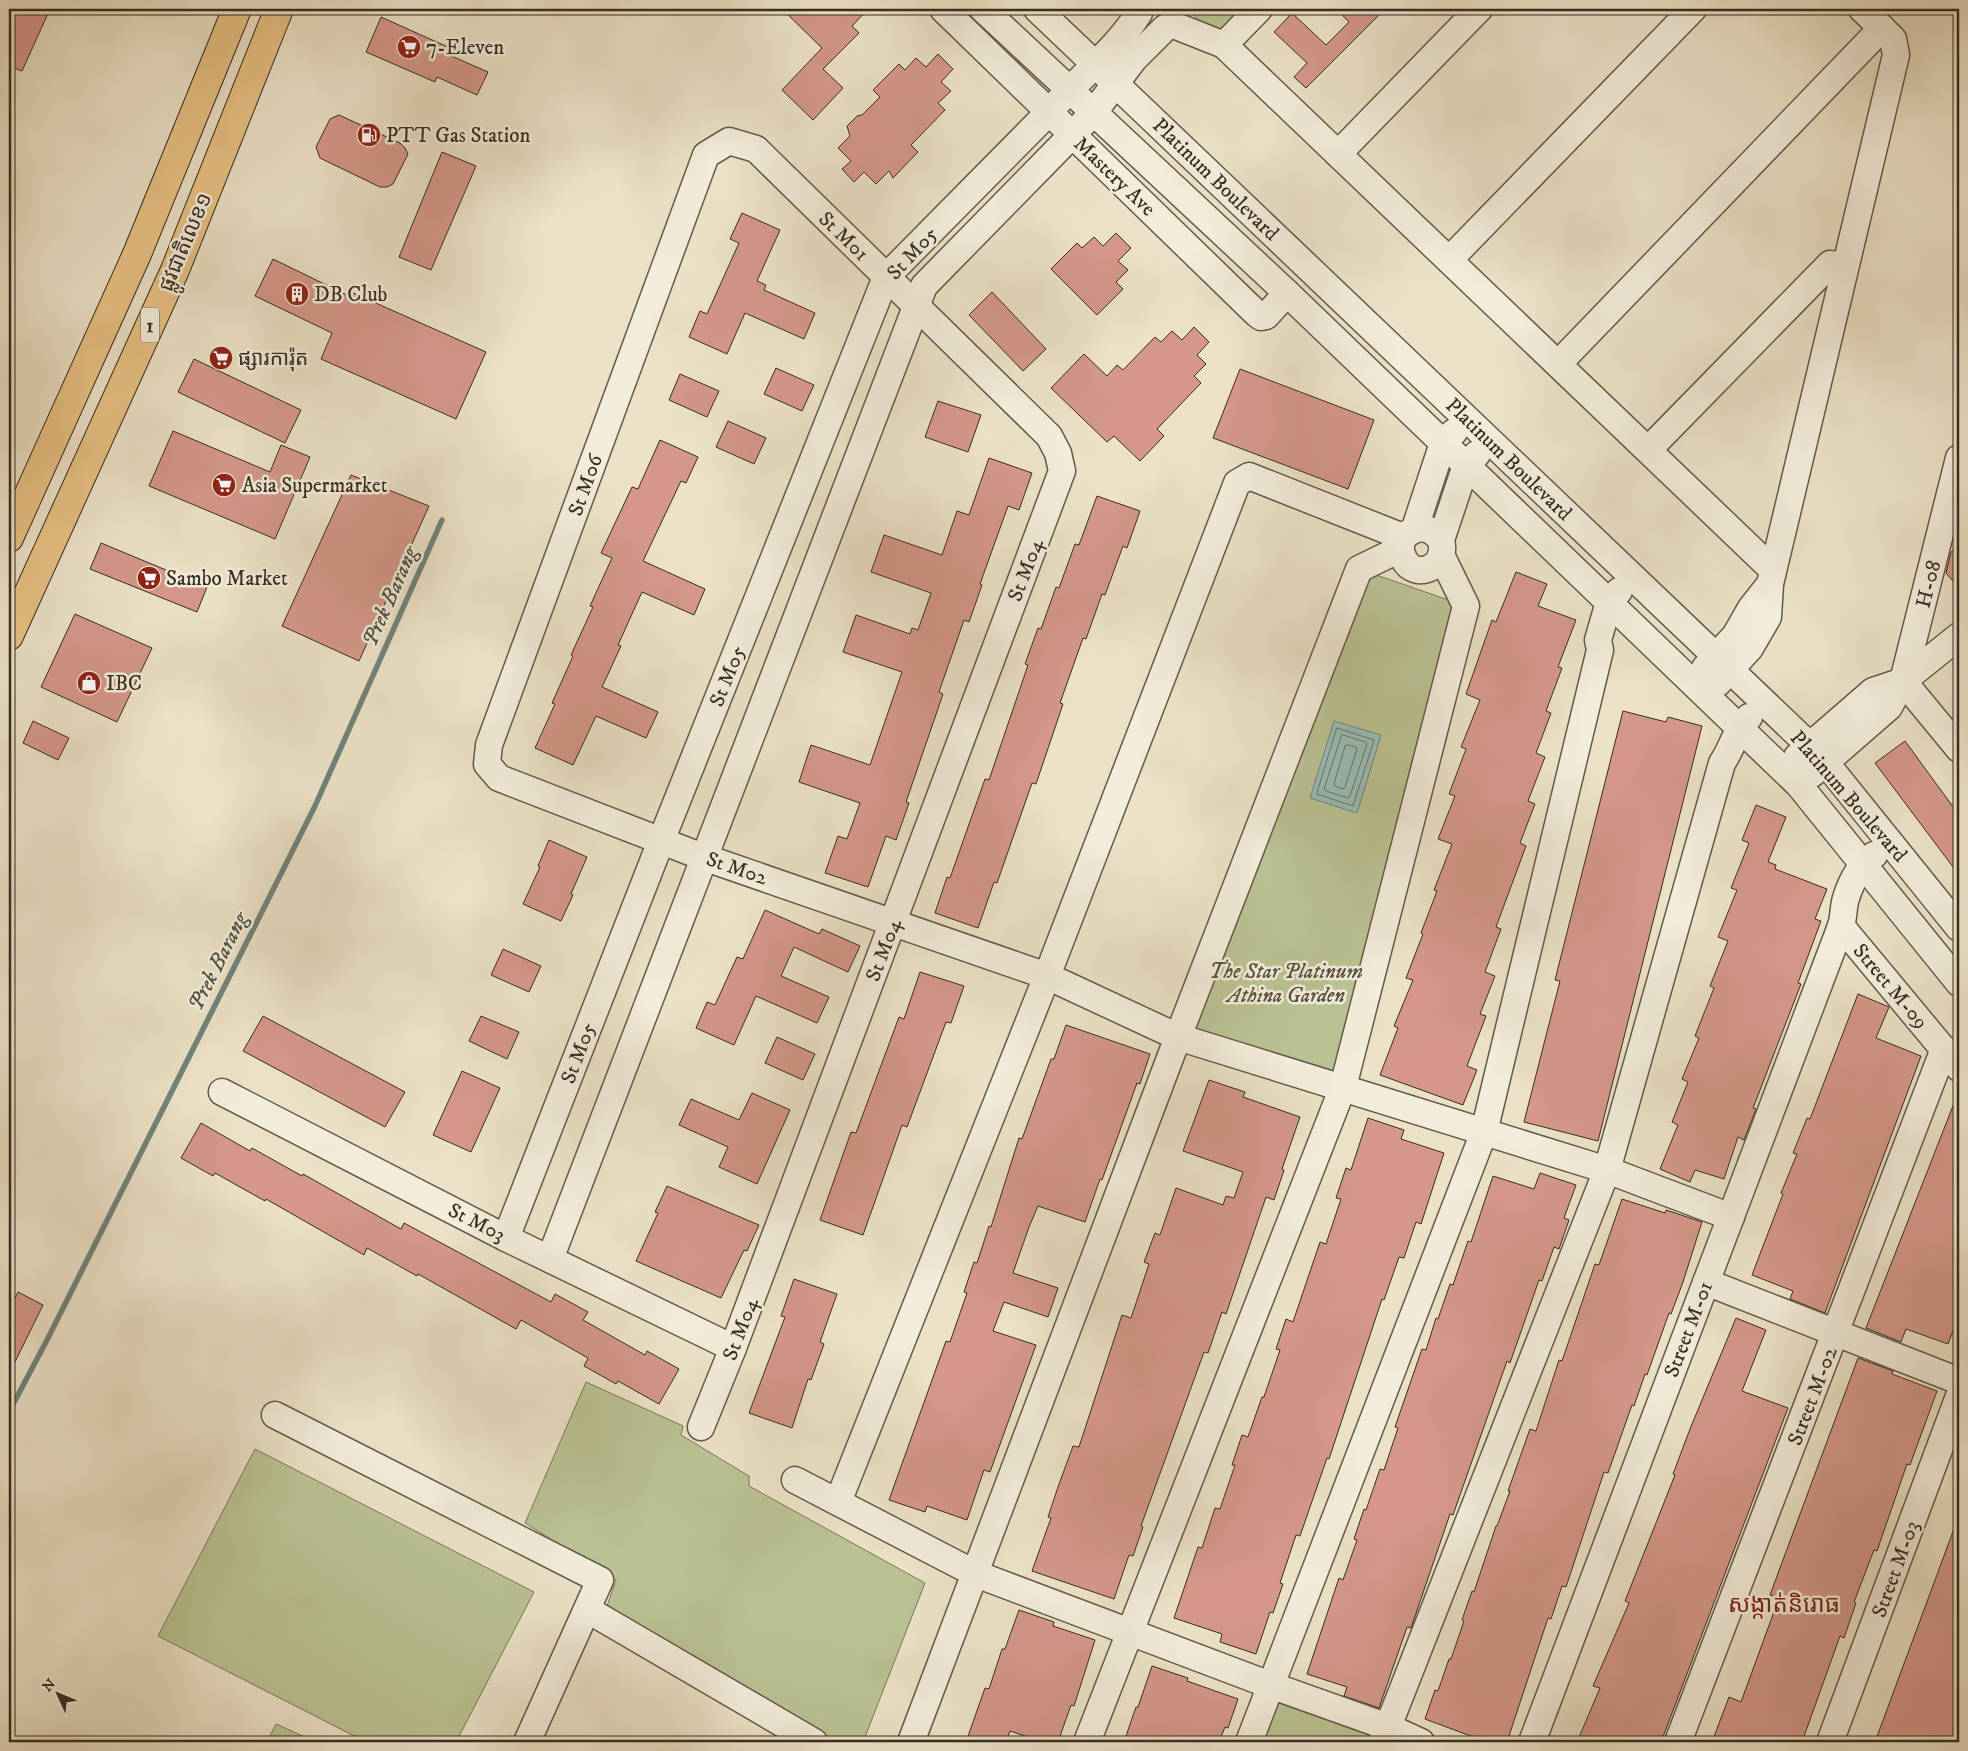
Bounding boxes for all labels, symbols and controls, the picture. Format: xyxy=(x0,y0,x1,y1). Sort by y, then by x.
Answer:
supermarket icon: 7-Eleven xyxy=(396,34,422,60)
place label: 7-Eleven xyxy=(426,35,504,61)
street label: Platinum Boulevard xyxy=(1147,113,1284,247)
fuel station icon: PTT Gas Station xyxy=(356,122,382,148)
place label: PTT Gas Station xyxy=(386,123,530,149)
street label: Mastery Ave xyxy=(1068,131,1161,222)
street label: ផ្លូវជាតិលេខ១ xyxy=(153,189,223,298)
street label: St M01 xyxy=(813,206,874,267)
street label: St M05 xyxy=(882,222,944,286)
building icon: DB Club xyxy=(284,281,310,307)
place label: DB Club xyxy=(314,282,388,308)
road number: 1 xyxy=(141,308,159,342)
supermarket icon: ផ្សារការ៉ុត xyxy=(208,345,234,371)
place label: ផ្សារការ៉ុត xyxy=(238,346,308,372)
street label: Platinum Boulevard xyxy=(1440,393,1577,527)
street label: St M06 xyxy=(563,450,609,520)
supermarket icon: Asia Supermarket xyxy=(211,472,237,498)
place label: Asia Supermarket xyxy=(242,473,388,499)
street label: St M04 xyxy=(1002,535,1050,605)
water label: Prek Barang xyxy=(356,541,425,651)
street label: H-08 xyxy=(1911,558,1947,611)
supermarket icon: Sambo Market xyxy=(136,565,162,591)
place label: Sambo Market xyxy=(166,566,288,592)
street label: St M05 xyxy=(704,642,752,711)
shop icon: IBC xyxy=(76,670,102,696)
place label: IBC xyxy=(106,671,142,697)
street label: Platinum Boulevard xyxy=(1784,726,1913,868)
street label: St M02 xyxy=(703,846,771,892)
water label: Prek Barang xyxy=(182,906,255,1015)
street label: St M04 xyxy=(860,915,908,985)
street label: Street M-09 xyxy=(1847,939,1934,1035)
park label: The Star Platinum Athina Garden xyxy=(1209,959,1363,1009)
street label: St M05 xyxy=(555,1019,602,1088)
street label: St M03 xyxy=(444,1198,509,1248)
street label: Street M-01 xyxy=(1659,1278,1719,1381)
street label: St M04 xyxy=(717,1294,765,1364)
street label: Street M-02 xyxy=(1782,1343,1844,1449)
street label: Street M-03 xyxy=(1866,1517,1925,1621)
district label: សង្កាត់និរោធ xyxy=(1728,1590,1840,1620)
north arrow xyxy=(32,1668,82,1718)
text: N xyxy=(39,1675,60,1696)

